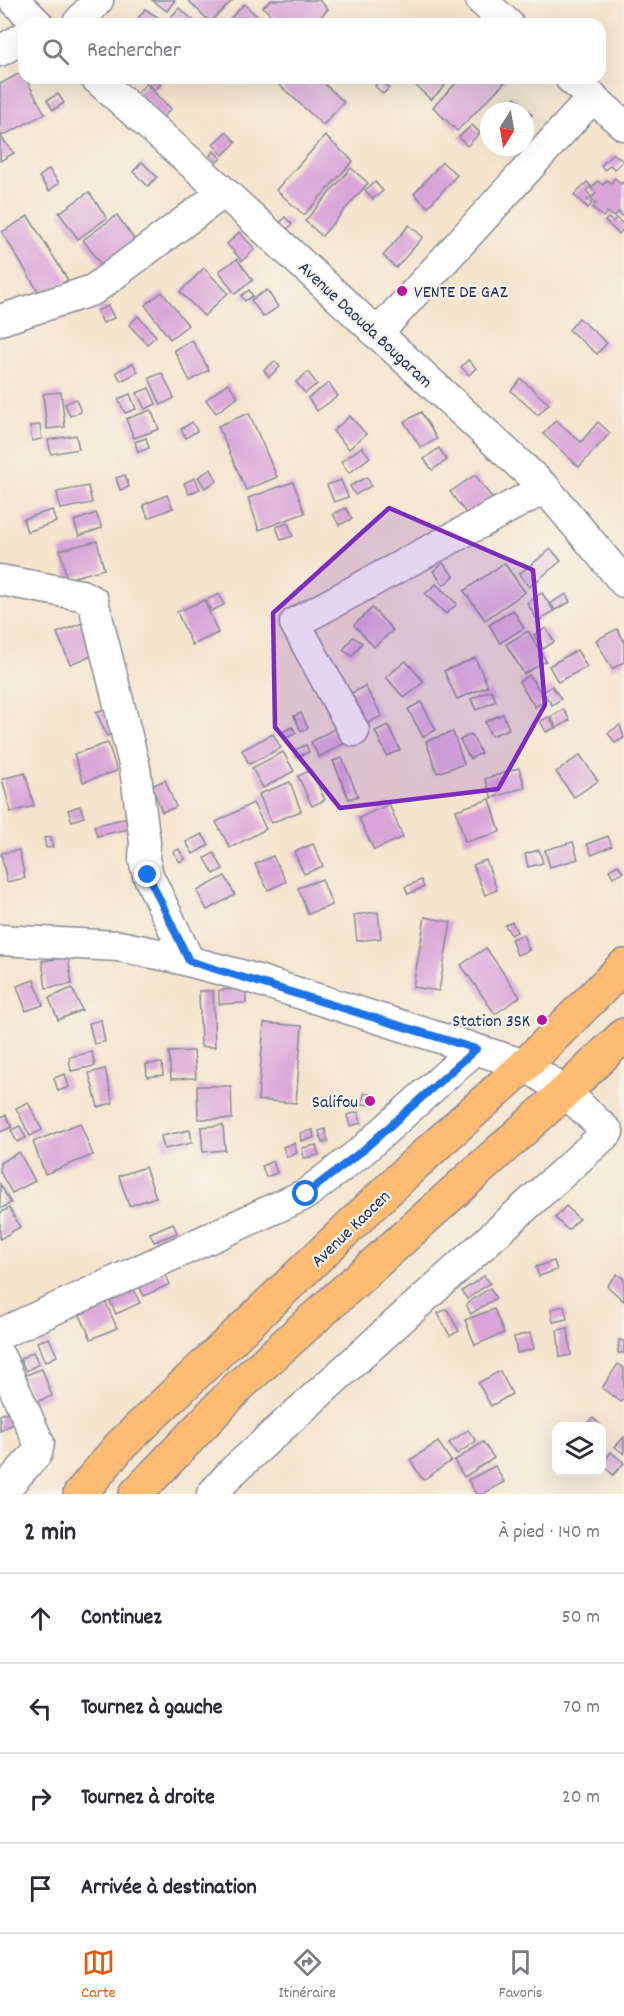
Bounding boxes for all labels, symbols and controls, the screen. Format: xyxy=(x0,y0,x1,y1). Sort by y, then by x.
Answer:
search box xyxy=(18,18,606,84)
icon: search xyxy=(39,35,72,68)
text: Rechercher xyxy=(87,36,181,67)
north arrow xyxy=(480,102,534,156)
street label: Avenue Daouda Bougaram xyxy=(291,257,437,395)
place label: VENTE DE GAZ xyxy=(414,281,508,306)
marker: VENTE DE GAZ xyxy=(395,284,409,298)
route end xyxy=(134,861,160,887)
place label: Station 3SK xyxy=(452,1010,530,1035)
marker: Station 3SK xyxy=(535,1013,549,1027)
place label: Salifou xyxy=(312,1091,358,1116)
marker: Salifou xyxy=(363,1094,377,1108)
route start xyxy=(292,1180,318,1206)
street label: Avenue Kaocen xyxy=(307,1186,397,1274)
map controls xyxy=(552,1422,606,1476)
button: layers xyxy=(552,1422,606,1476)
text: 2 min xyxy=(24,1515,76,1552)
text: À pied · 140 m xyxy=(498,1519,600,1547)
icon: ahead xyxy=(24,1602,57,1635)
text: Continuez xyxy=(81,1603,162,1634)
text: 50 m xyxy=(562,1604,600,1632)
icon: left xyxy=(24,1692,57,1725)
text: Tournez à gauche xyxy=(81,1693,223,1724)
text: 70 m xyxy=(563,1694,600,1722)
icon: right xyxy=(24,1782,57,1815)
text: Tournez à droite xyxy=(81,1783,215,1814)
text: 20 m xyxy=(562,1784,600,1812)
icon: arrive xyxy=(24,1872,57,1905)
text: Arrivée à destination xyxy=(81,1873,257,1904)
tab: Carte xyxy=(81,1946,116,2005)
tab: Itinéraire xyxy=(278,1946,336,2005)
tab: Favoris xyxy=(499,1946,543,2005)

